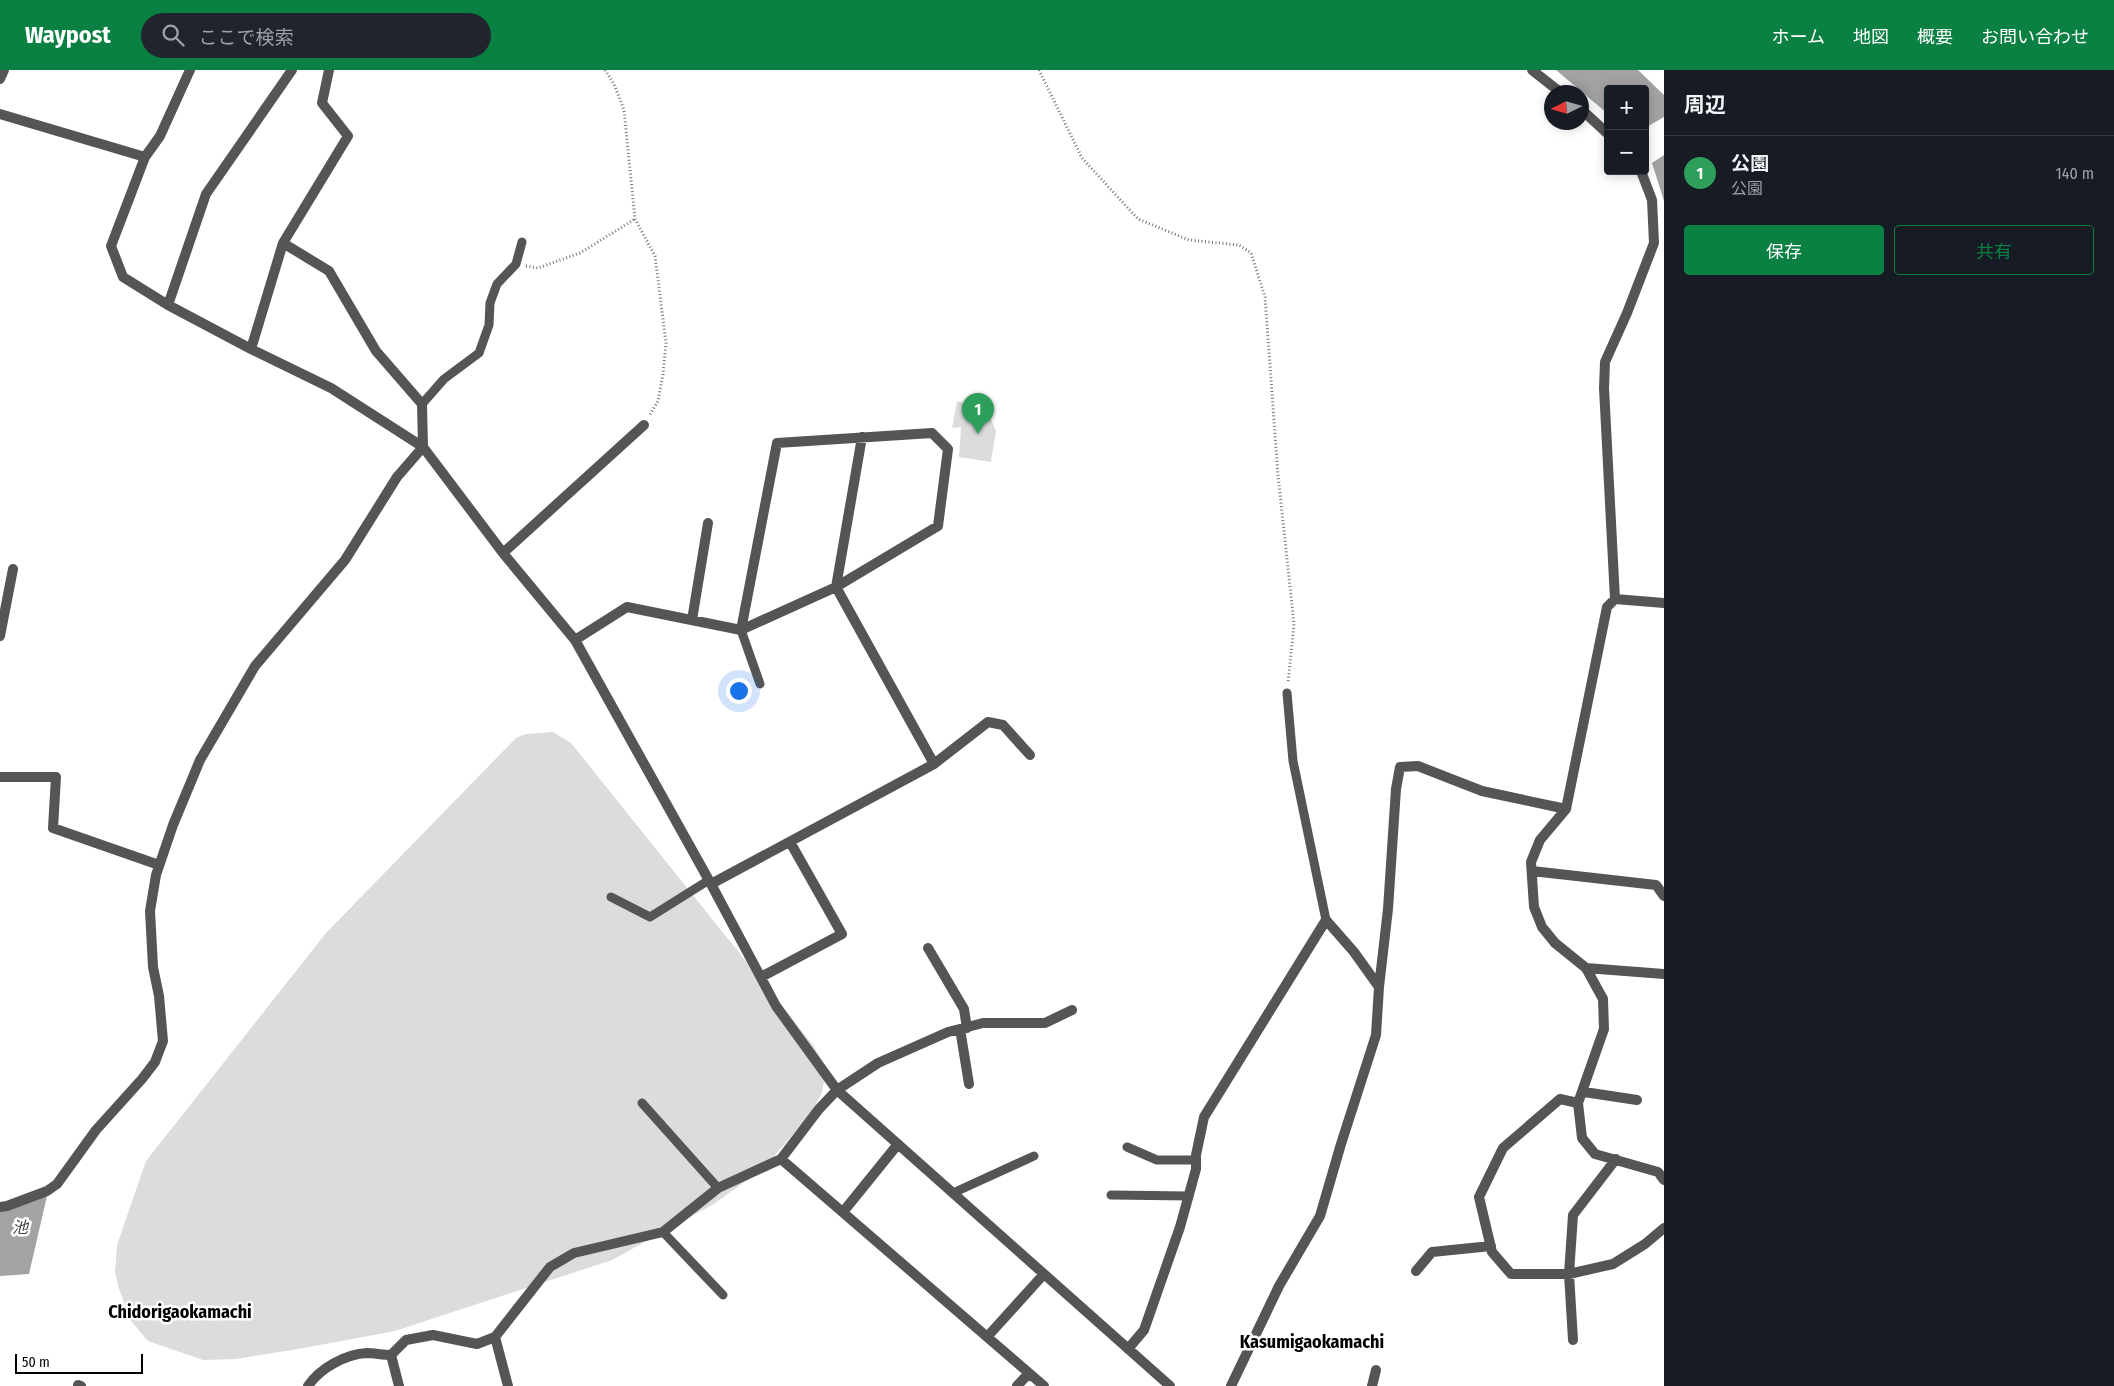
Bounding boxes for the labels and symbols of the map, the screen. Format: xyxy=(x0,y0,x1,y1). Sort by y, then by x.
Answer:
north arrow xyxy=(1544,85,1589,130)
pin: 1 xyxy=(962,393,994,434)
your location xyxy=(726,678,752,704)
water label: 池 xyxy=(12,1218,30,1237)
district label: Chidorigaokamachi xyxy=(108,1301,252,1323)
district label: Kasumigaokamachi xyxy=(1240,1331,1384,1353)
scale bar xyxy=(15,1351,142,1374)

